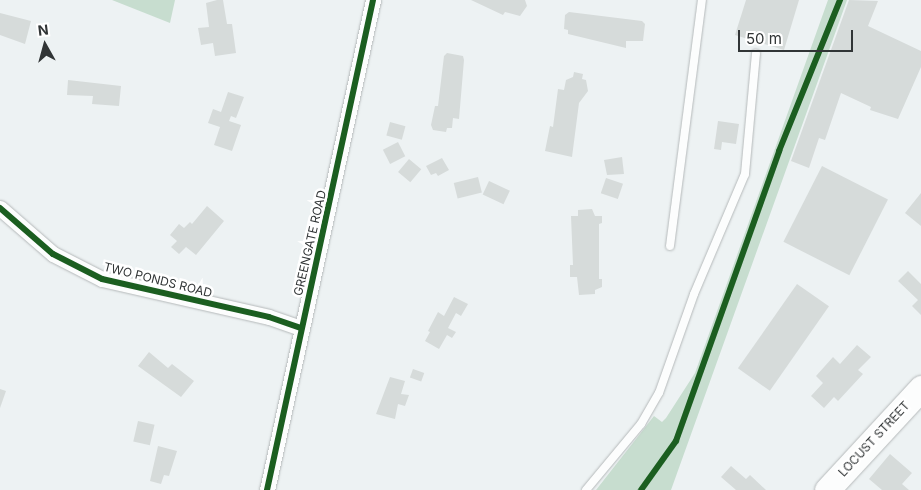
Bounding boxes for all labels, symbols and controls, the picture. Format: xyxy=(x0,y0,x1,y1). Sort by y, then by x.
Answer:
north arrow xyxy=(20,20,70,70)
scale bar xyxy=(741,20,856,52)
text: N xyxy=(37,21,49,39)
text: 50 m xyxy=(746,29,782,48)
street label: GREENGATE ROAD xyxy=(291,189,329,297)
street label: TWO PONDS ROAD xyxy=(102,260,214,300)
street label: LOCUST STREET xyxy=(835,398,913,480)

